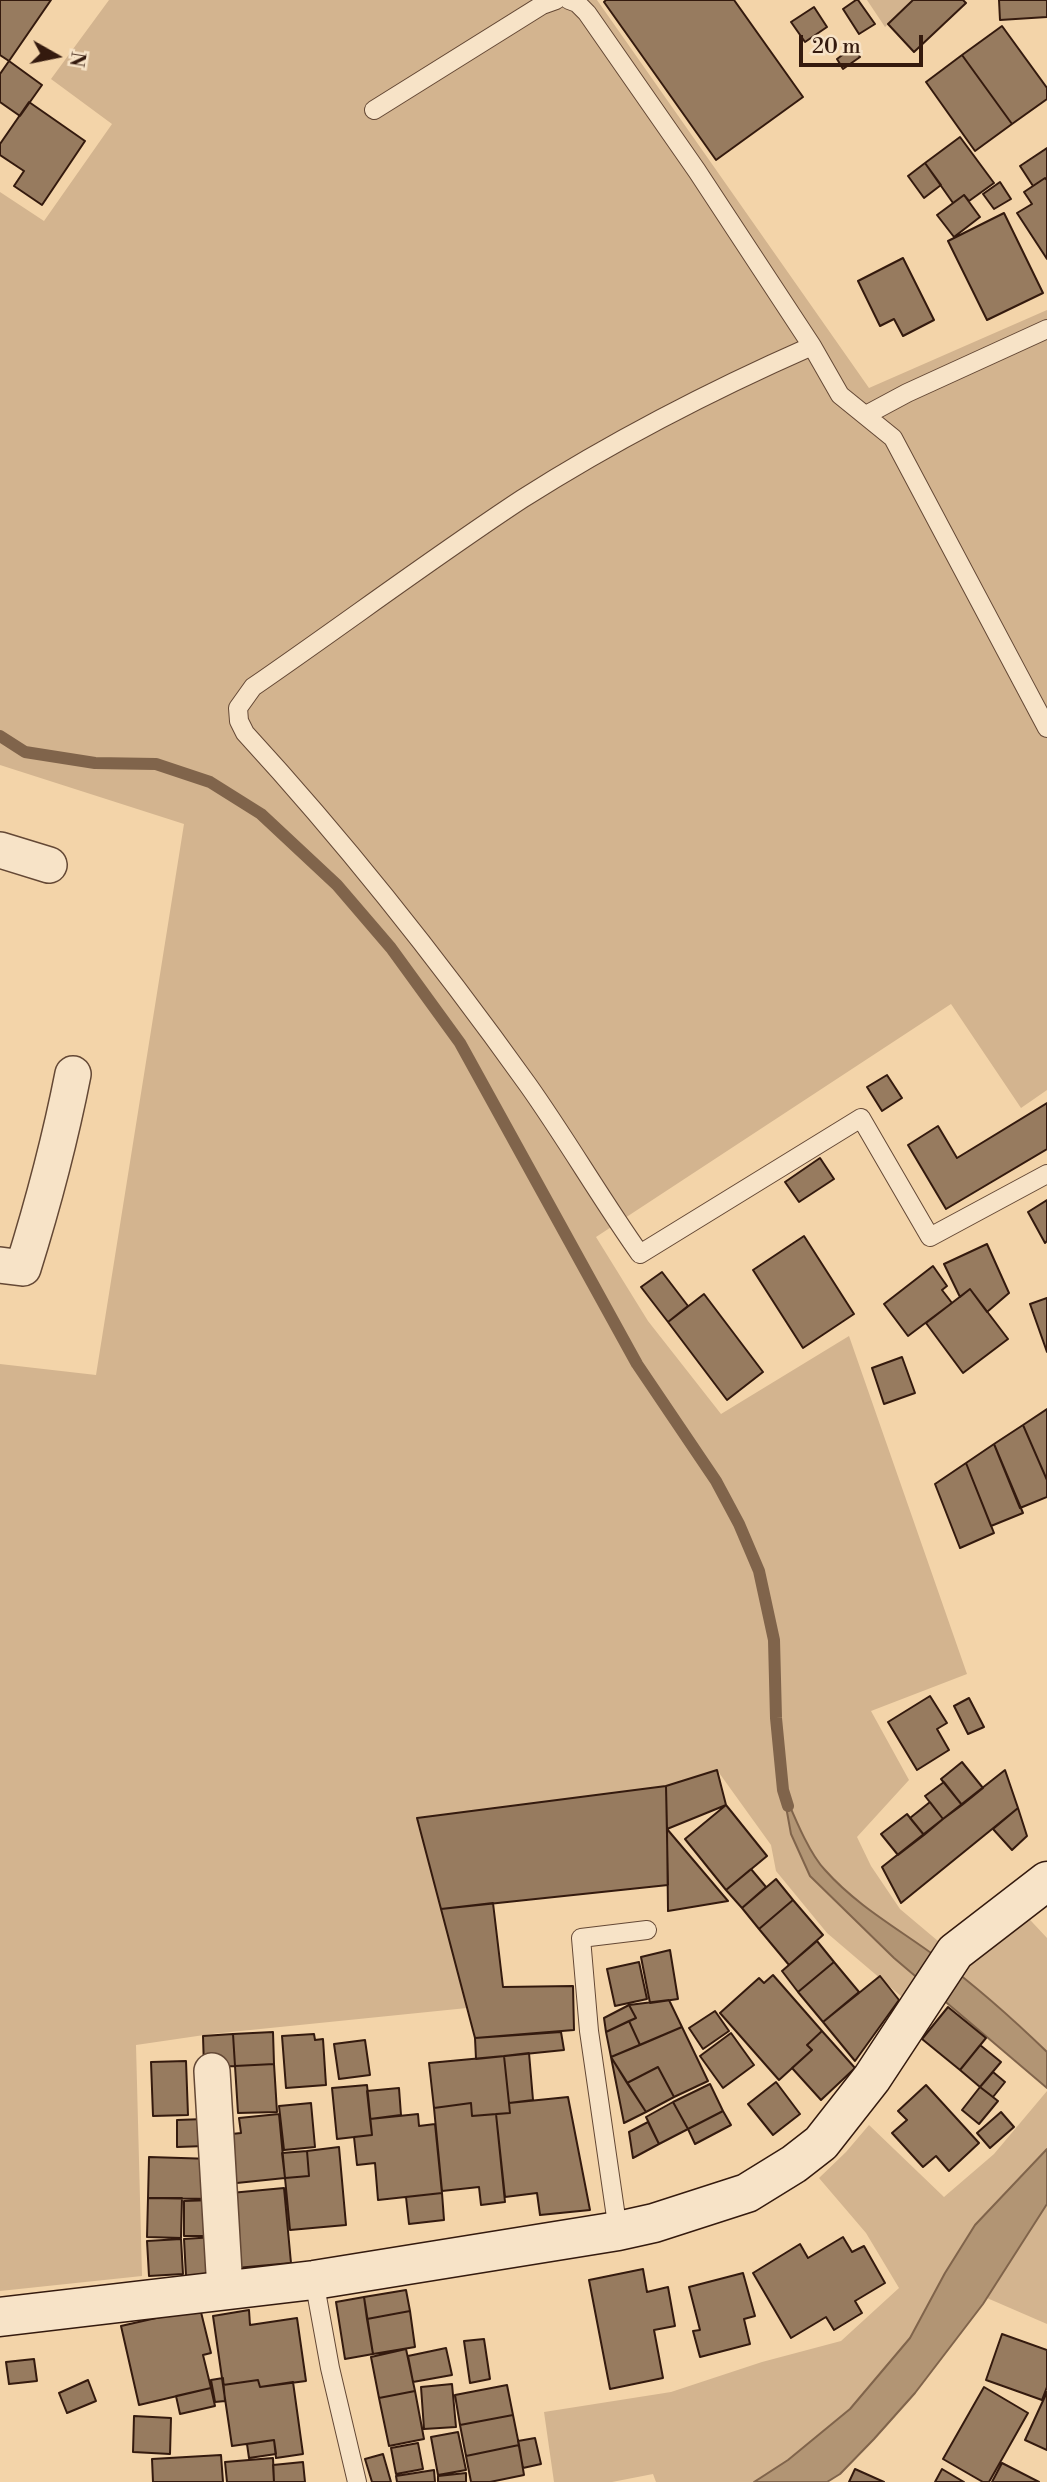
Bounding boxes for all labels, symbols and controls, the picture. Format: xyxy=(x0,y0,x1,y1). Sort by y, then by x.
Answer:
north arrow xyxy=(21,21,91,91)
scale bar xyxy=(802,21,926,65)
text: 20 m xyxy=(812,34,861,60)
text: N xyxy=(64,50,90,69)

